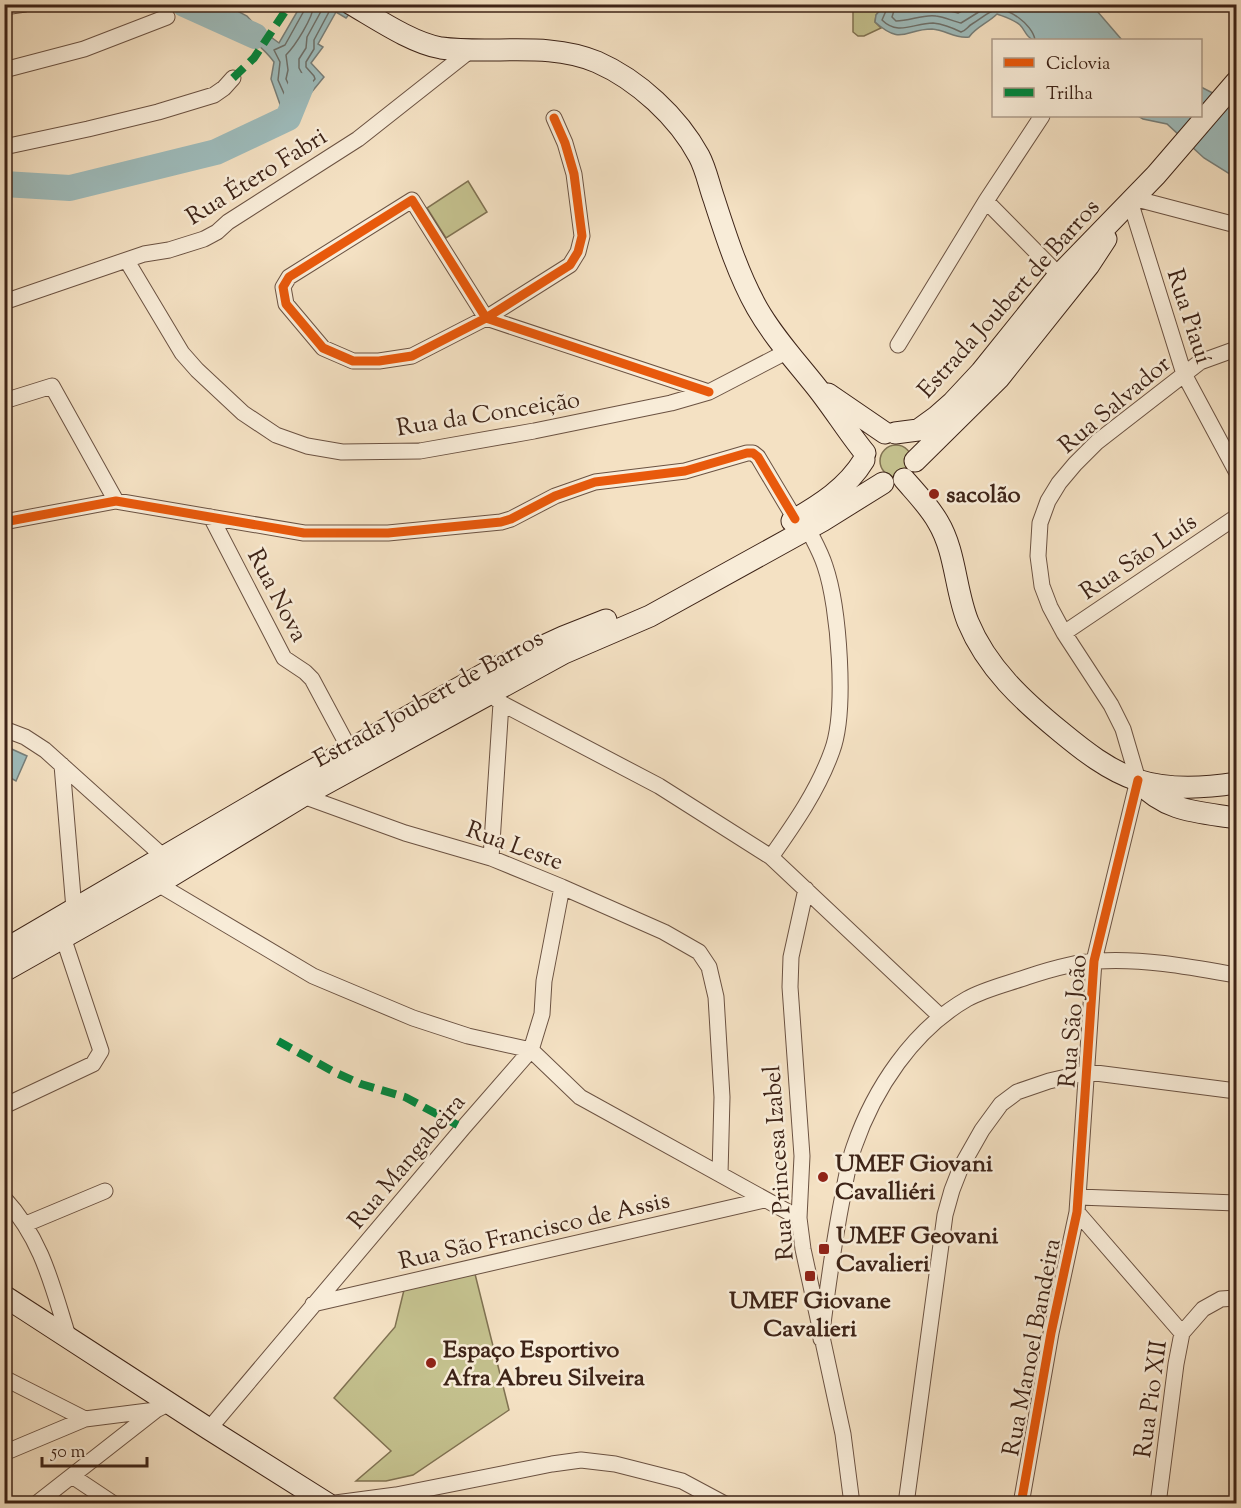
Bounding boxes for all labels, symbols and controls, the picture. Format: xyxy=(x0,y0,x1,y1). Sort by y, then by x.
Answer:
legend xyxy=(992,39,1202,117)
text: Ciclovia xyxy=(1046,52,1110,78)
text: Trilha xyxy=(1046,82,1093,108)
street label: Rua Étero Fabri xyxy=(180,121,334,235)
street label: Estrada Joubert de Barros xyxy=(911,192,1108,407)
street label: Rua Piauí xyxy=(1157,265,1219,369)
street label: Rua Salvador xyxy=(1052,348,1179,463)
street label: Rua da Conceição xyxy=(394,384,583,446)
place label: sacolão xyxy=(946,479,1021,513)
marker: sacolão xyxy=(927,487,941,501)
street label: Rua São Luís xyxy=(1074,506,1204,609)
street label: Rua Nova xyxy=(237,543,315,649)
street label: Estrada Joubert de Barros xyxy=(308,622,550,777)
street label: Rua Leste xyxy=(461,814,568,880)
street label: Rua São João xyxy=(1051,953,1097,1089)
street label: Rua Princesa Izabel xyxy=(756,1064,804,1262)
street label: Rua Mangabeira xyxy=(341,1087,474,1237)
place label: UMEF Giovani Cavalliéri xyxy=(835,1148,993,1210)
marker: UMEF Giovani Cavalliéri xyxy=(816,1170,830,1184)
street label: Rua São Francisco de Assis xyxy=(396,1184,673,1280)
place label: UMEF Geovani Cavalieri xyxy=(836,1220,999,1282)
street label: Rua Manoel Bandeira xyxy=(995,1236,1071,1459)
marker: UMEF Geovani Cavalieri xyxy=(817,1242,831,1256)
marker: UMEF Giovane Cavalieri xyxy=(803,1269,817,1283)
place label: UMEF Giovane Cavalieri xyxy=(729,1285,891,1347)
place label: Espaço Esportivo Afra Abreu Silveira xyxy=(443,1334,646,1396)
street label: Rua Pio XII xyxy=(1127,1338,1177,1460)
marker: Espaço Esportivo Afra Abreu Silveira xyxy=(424,1356,438,1370)
scale bar xyxy=(42,1430,147,1468)
text: 50 m xyxy=(50,1440,86,1466)

